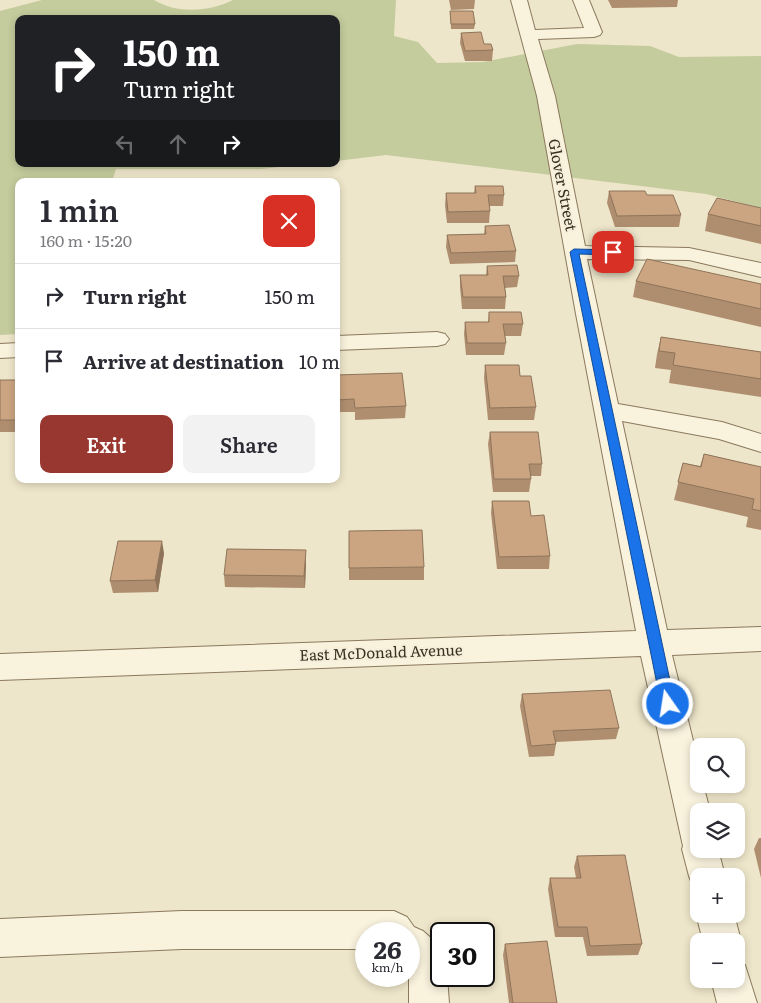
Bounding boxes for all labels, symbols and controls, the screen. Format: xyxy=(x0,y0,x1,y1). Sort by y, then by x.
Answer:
text: 150 m xyxy=(123,25,220,77)
icon: right xyxy=(40,35,105,100)
text: Turn right xyxy=(123,72,235,105)
icon: left xyxy=(111,130,139,158)
icon: ahead xyxy=(164,130,192,158)
icon: right xyxy=(217,130,245,158)
street label: Glover Street xyxy=(543,136,584,233)
text: 1 min xyxy=(40,187,119,231)
button: close xyxy=(263,195,315,247)
text: 160 m · 15:20 xyxy=(40,228,132,252)
pin xyxy=(592,231,634,273)
icon: arrive xyxy=(599,238,627,266)
icon: right xyxy=(40,282,68,310)
text: Turn right xyxy=(83,282,187,310)
text: 150 m xyxy=(264,282,315,310)
icon: arrive xyxy=(40,347,68,375)
text: Arrive at destination xyxy=(83,347,284,375)
text: 10 m xyxy=(299,347,340,375)
button: Exit xyxy=(40,415,173,473)
button: Share xyxy=(183,415,315,473)
street label: East McDonald Avenue xyxy=(299,637,463,666)
position arrow xyxy=(641,677,693,729)
map controls xyxy=(690,738,745,988)
button: search xyxy=(690,738,745,793)
button: layers xyxy=(690,803,745,858)
button: + xyxy=(690,868,745,923)
speed limit sign: 30 xyxy=(430,922,495,987)
text: 26 xyxy=(373,930,402,967)
button: − xyxy=(690,933,745,988)
text: km/h xyxy=(372,958,403,976)

